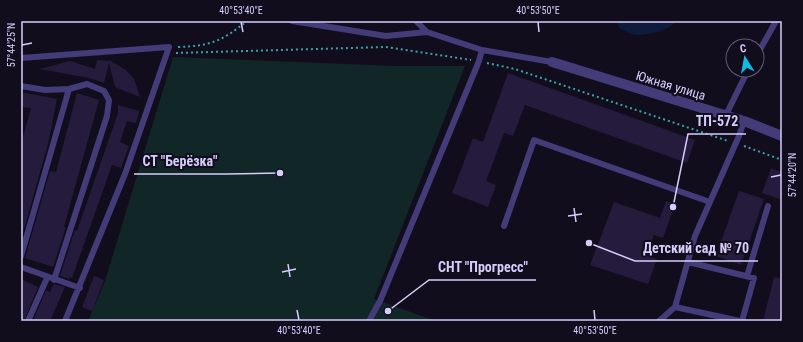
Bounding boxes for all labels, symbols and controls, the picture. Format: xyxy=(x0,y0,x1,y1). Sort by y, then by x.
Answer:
text: 40°53'40"E xyxy=(219,5,263,16)
text: 40°53'50"E xyxy=(516,5,560,16)
text: 57°44'25"N xyxy=(6,23,17,67)
north arrow xyxy=(725,38,765,78)
text: С xyxy=(739,42,748,56)
street label: Южная улица xyxy=(634,68,708,103)
callout: ТП-572 xyxy=(688,108,746,134)
text: ТП-572 xyxy=(696,113,738,129)
callout: СТ "Берёзка" xyxy=(134,148,226,174)
text: СТ "Берёзка" xyxy=(142,153,218,169)
text: 57°44'20"N xyxy=(787,153,798,197)
callout: Детский сад № 70 xyxy=(635,235,758,261)
text: Детский сад № 70 xyxy=(643,240,749,256)
callout: СНТ "Прогресс" xyxy=(429,254,536,280)
text: СНТ "Прогресс" xyxy=(438,259,528,275)
text: 40°53'40"E xyxy=(277,325,321,336)
text: 40°53'50"E xyxy=(573,325,617,336)

